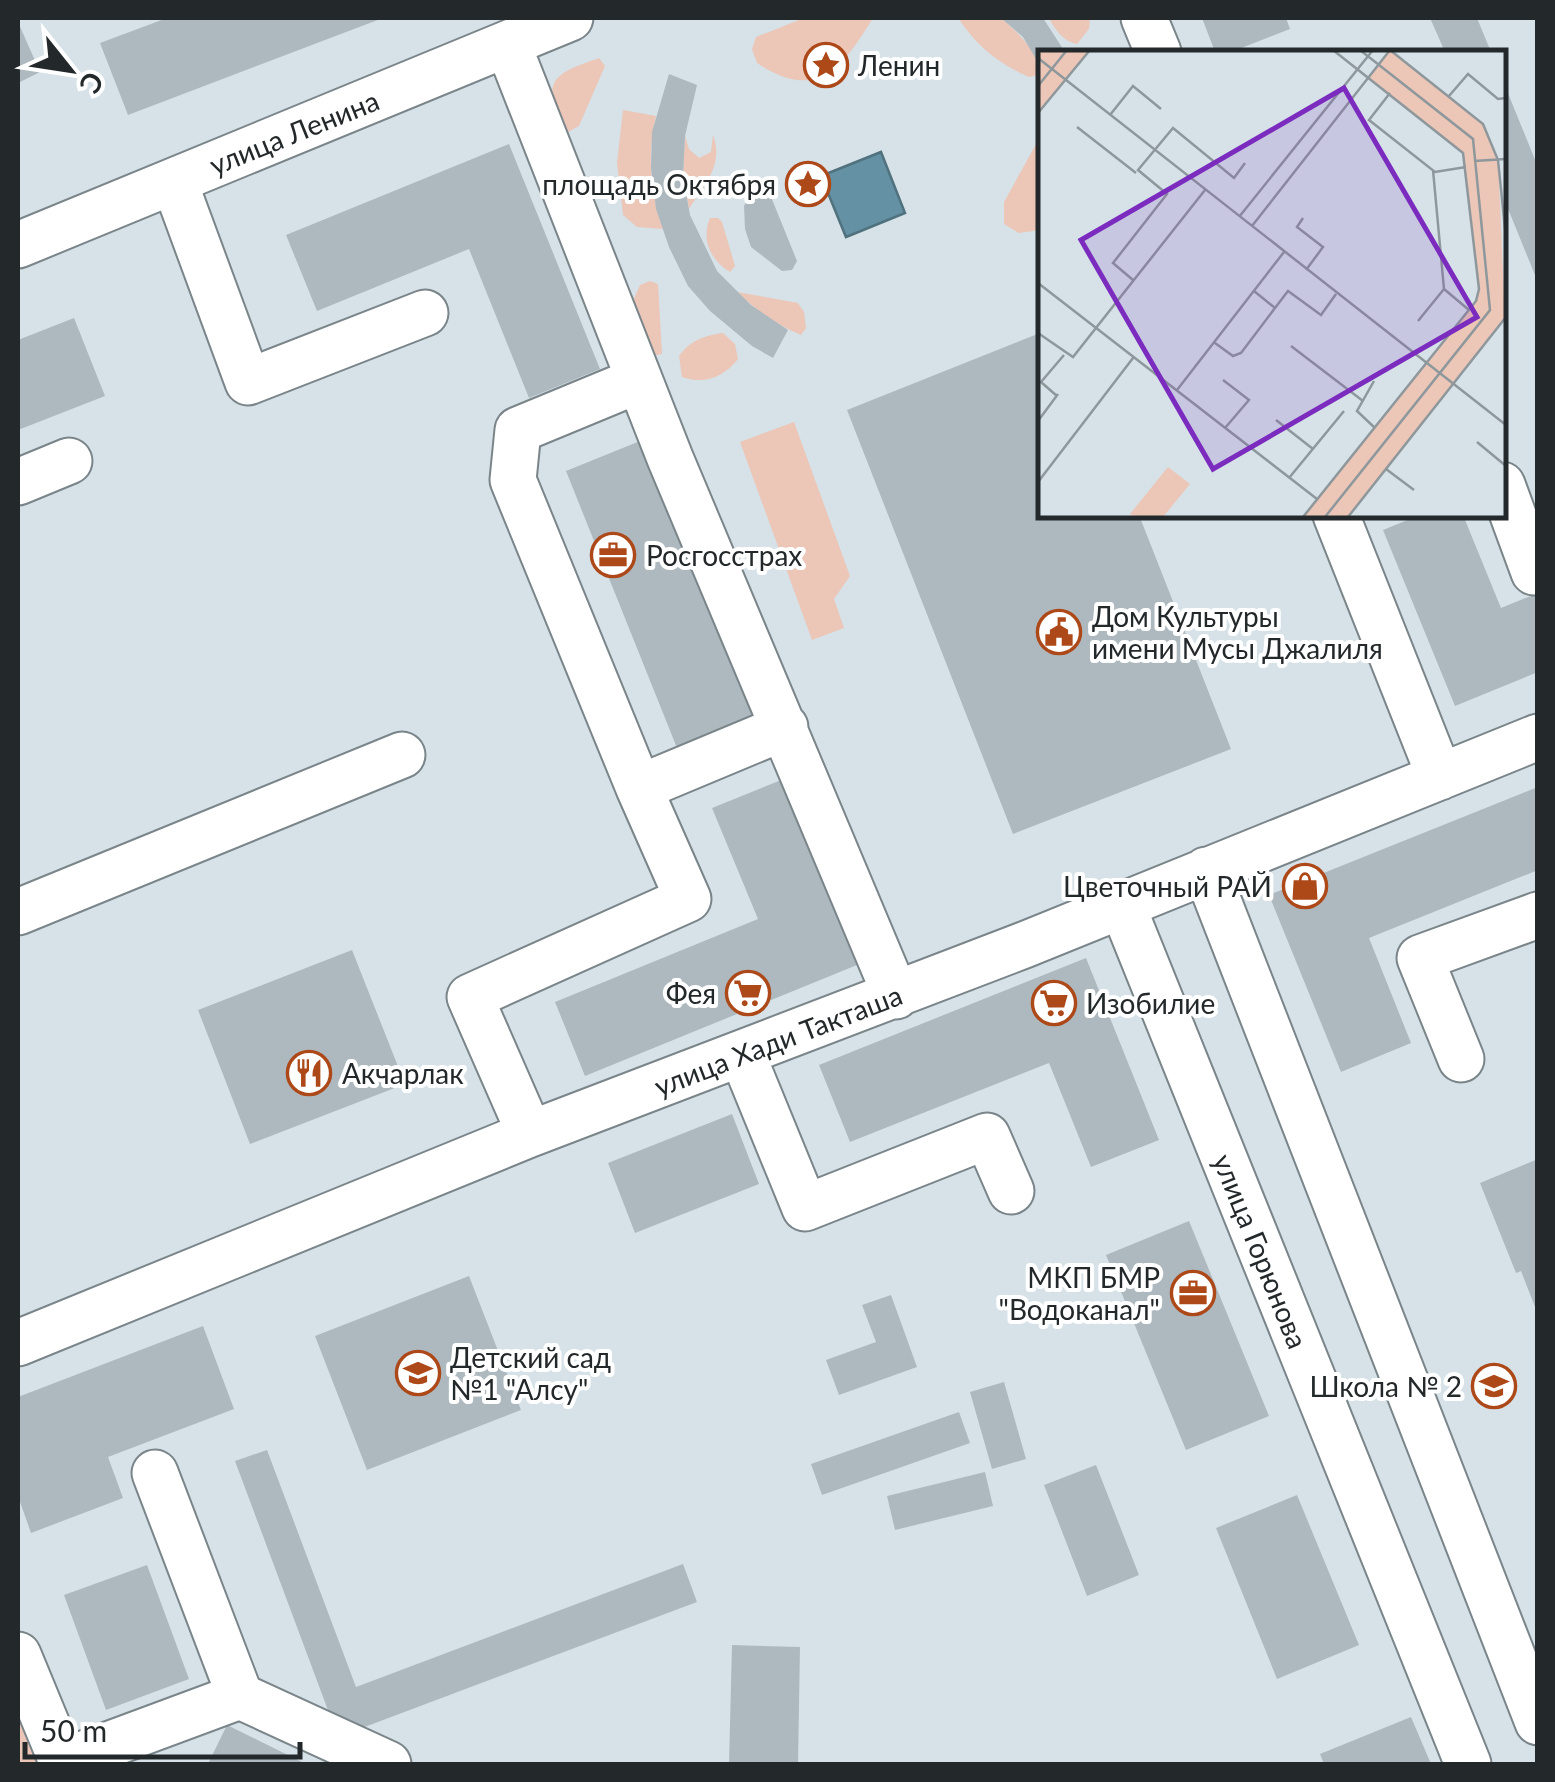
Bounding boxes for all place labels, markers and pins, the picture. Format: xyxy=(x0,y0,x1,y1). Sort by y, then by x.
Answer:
place icon: Ленин xyxy=(803,42,849,88)
place label: Ленин xyxy=(857,48,940,82)
place icon: площадь Октября xyxy=(785,161,831,207)
place label: площадь Октября xyxy=(542,167,776,201)
office icon: Росгосстрах xyxy=(590,532,636,578)
place label: Росгосстрах xyxy=(646,538,802,572)
place label: Дом Культуры имени Мусы Джалиля xyxy=(1092,599,1383,665)
public building icon: Дом Культуры имени Мусы Джалиля xyxy=(1036,609,1082,655)
shop icon: Цветочный РАЙ xyxy=(1282,863,1328,909)
place label: Цветочный РАЙ xyxy=(1063,869,1272,903)
supermarket icon: Фея xyxy=(725,970,771,1016)
place label: Фея xyxy=(666,976,716,1010)
supermarket icon: Изобилие xyxy=(1031,980,1077,1026)
place label: Изобилие xyxy=(1086,986,1215,1020)
restaurant icon: Акчарлак xyxy=(286,1050,332,1096)
place label: Акчарлак xyxy=(342,1056,464,1090)
place label: МКП БМР "Водоканал" xyxy=(999,1260,1160,1326)
office icon: МКП БМР "Водоканал" xyxy=(1170,1270,1216,1316)
place label: Детский сад №1 "Алсу" xyxy=(450,1340,611,1406)
school or university icon: Детский сад №1 "Алсу" xyxy=(395,1350,441,1396)
school or university icon: Школа № 2 xyxy=(1471,1363,1517,1409)
place label: Школа № 2 xyxy=(1309,1369,1462,1403)

